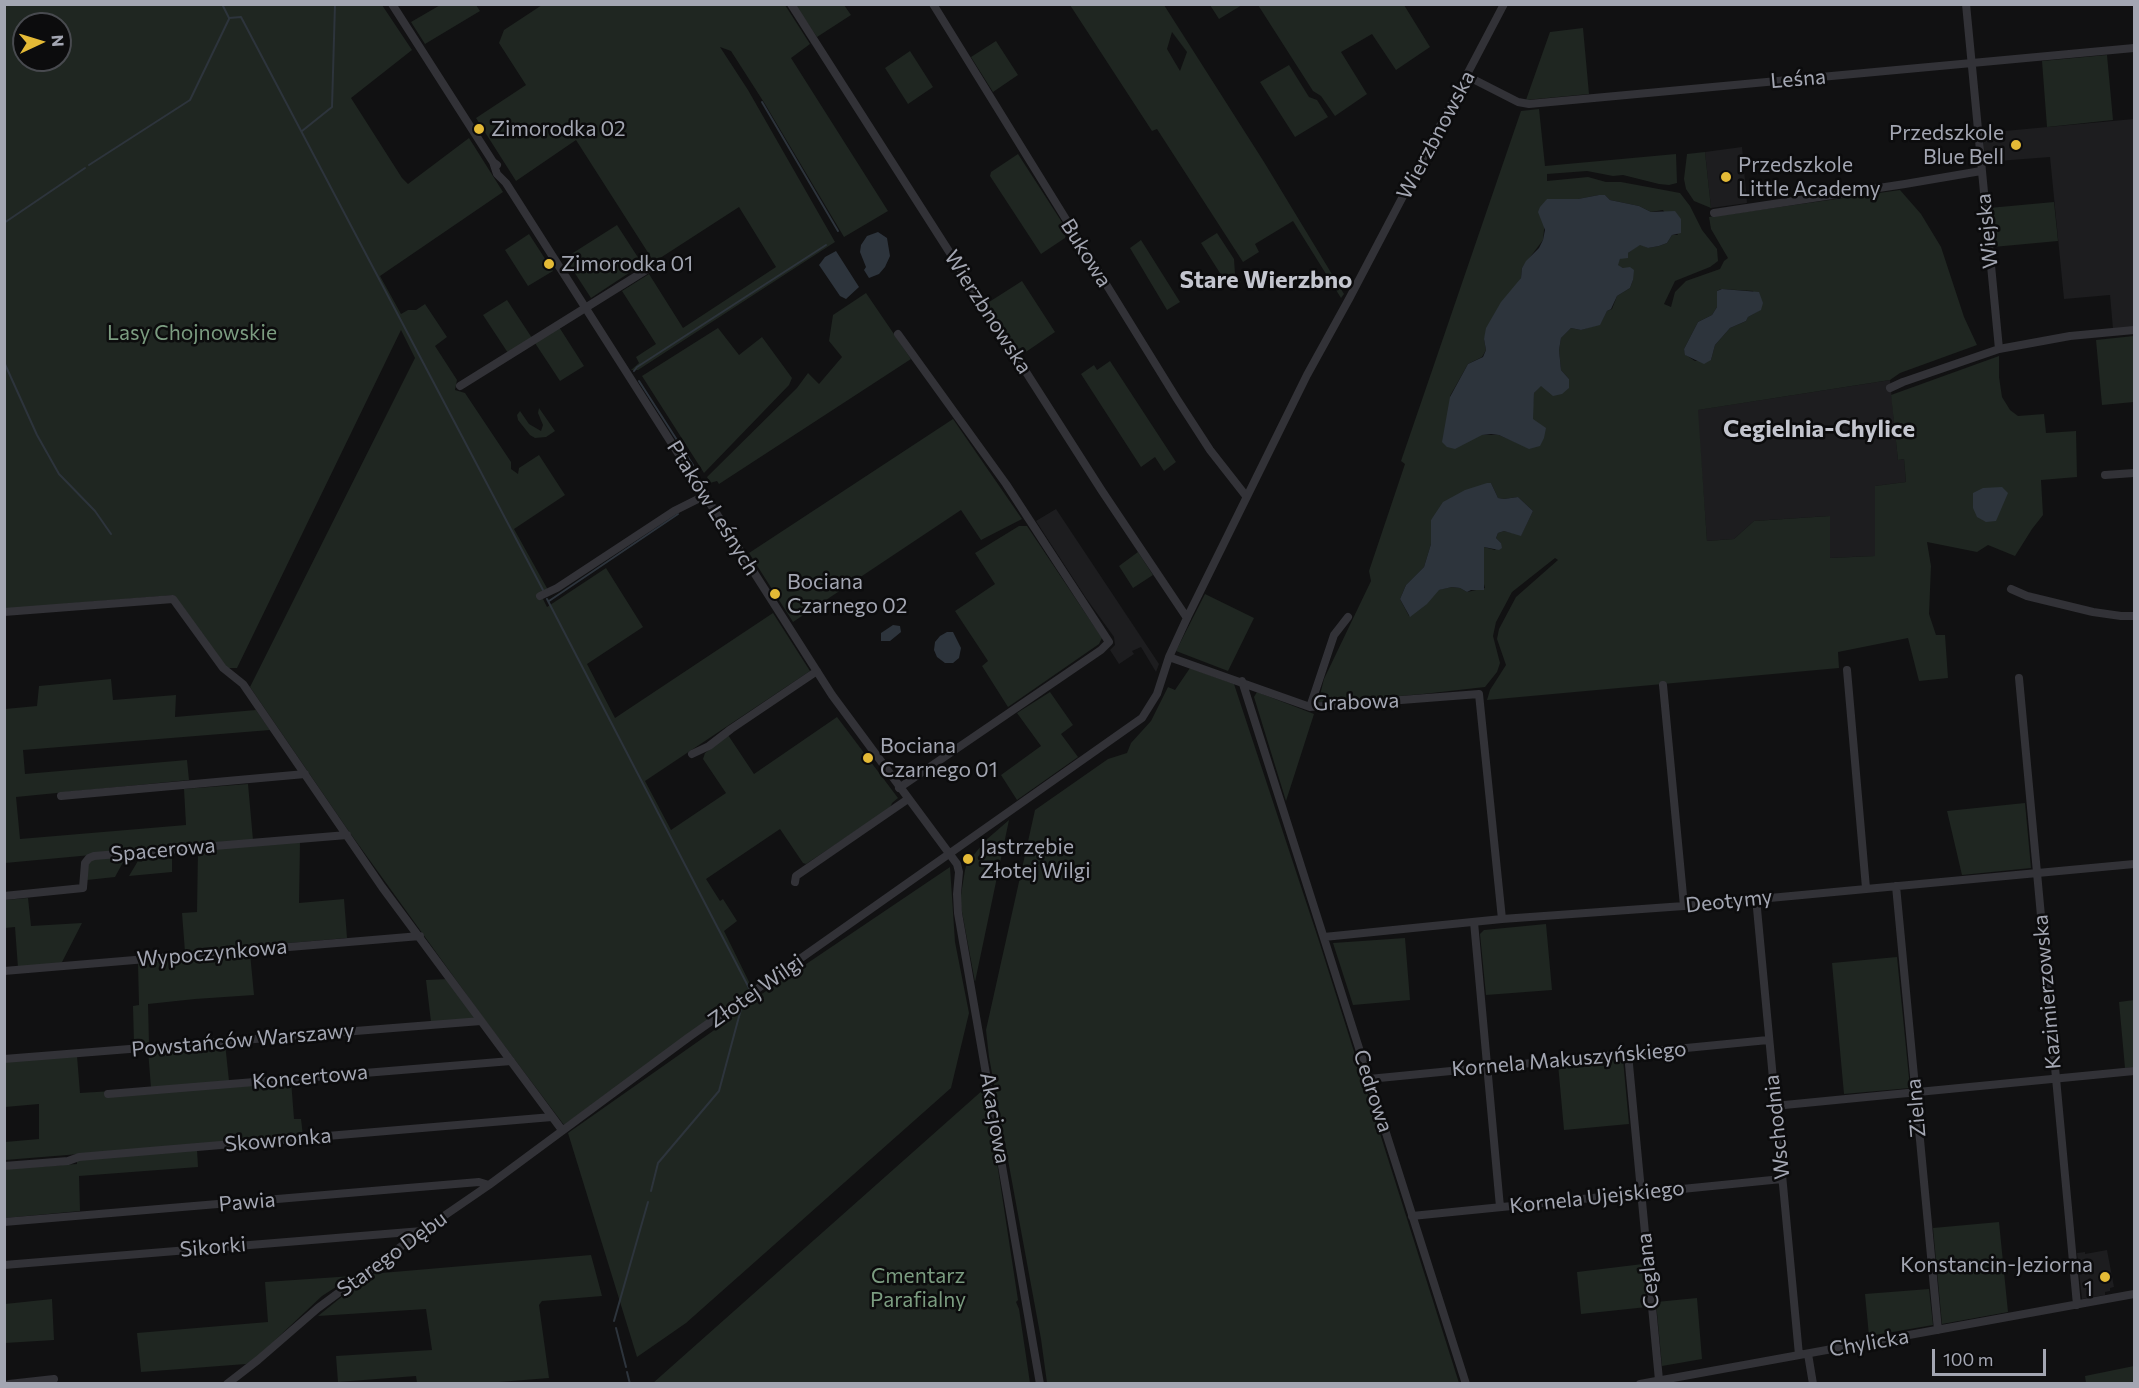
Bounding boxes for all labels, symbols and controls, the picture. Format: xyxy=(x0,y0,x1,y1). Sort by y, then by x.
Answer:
north arrow xyxy=(12,12,72,72)
text: N xyxy=(49,34,68,47)
street label: Leśna xyxy=(1769,64,1827,94)
street label: Wierzbnowska xyxy=(1392,66,1480,204)
place label: Zimorodka 02 xyxy=(491,116,626,142)
place label: Przedszkole Blue Bell xyxy=(1889,120,2004,170)
marker: Zimorodka 02 xyxy=(472,122,486,136)
marker: Przedszkole Blue Bell xyxy=(2009,138,2023,152)
place label: Przedszkole Little Academy xyxy=(1738,152,1881,202)
marker: Przedszkole Little Academy xyxy=(1719,170,1733,184)
street label: Wiejska xyxy=(1971,192,2003,270)
street label: Bukowa xyxy=(1055,214,1117,292)
street label: Wierzbnowska xyxy=(939,246,1037,378)
place label: Zimorodka 01 xyxy=(561,251,693,277)
marker: Zimorodka 01 xyxy=(542,257,556,271)
district label: Stare Wierzbno xyxy=(1180,266,1352,294)
park label: Lasy Chojnowskie xyxy=(107,320,277,346)
district label: Cegielnia-Chylice xyxy=(1723,415,1915,443)
street label: Ptaków Leśnych xyxy=(661,436,765,580)
place label: Bociana Czarnego 02 xyxy=(787,569,907,619)
marker: Bociana Czarnego 02 xyxy=(768,587,782,601)
street label: Grabowa xyxy=(1312,688,1400,716)
place label: Bociana Czarnego 01 xyxy=(880,733,998,783)
marker: Bociana Czarnego 01 xyxy=(861,751,875,765)
street label: Spacerowa xyxy=(110,833,216,867)
place label: Jastrzębie Złotej Wilgi xyxy=(980,834,1091,884)
marker: Jastrzębie Złotej Wilgi xyxy=(961,852,975,866)
street label: Deotymy xyxy=(1684,884,1774,918)
street label: Kazimierzowska xyxy=(2028,914,2066,1070)
street label: Wypoczynkowa xyxy=(136,934,288,972)
street label: Złotej Wilgi xyxy=(703,949,809,1033)
street label: Powstańców Warszawy xyxy=(130,1018,356,1062)
street label: Kornela Makuszyńskiego xyxy=(1450,1036,1688,1082)
street label: Cedrowa xyxy=(1348,1047,1398,1135)
street label: Koncertowa xyxy=(251,1059,369,1095)
street label: Akacjowa xyxy=(975,1070,1015,1166)
street label: Wschodnia xyxy=(1759,1073,1795,1181)
street label: Zielna xyxy=(1901,1078,1931,1138)
street label: Skowronka xyxy=(224,1123,332,1157)
street label: Kornela Ujejskiego xyxy=(1508,1175,1686,1219)
street label: Pawia xyxy=(217,1187,277,1217)
street label: Starego Dębu xyxy=(332,1206,452,1302)
street label: Sikorki xyxy=(179,1232,247,1262)
street label: Ceglana xyxy=(1631,1232,1665,1310)
place label: Konstancin-Jeziorna 1 xyxy=(1900,1252,2093,1302)
park label: Cmentarz Parafialny xyxy=(870,1263,966,1313)
marker: Konstancin-Jeziorna 1 xyxy=(2098,1270,2112,1284)
street label: Chylicka xyxy=(1827,1324,1911,1362)
scale bar xyxy=(1935,1337,2049,1375)
text: 100 m xyxy=(1943,1348,1993,1370)

